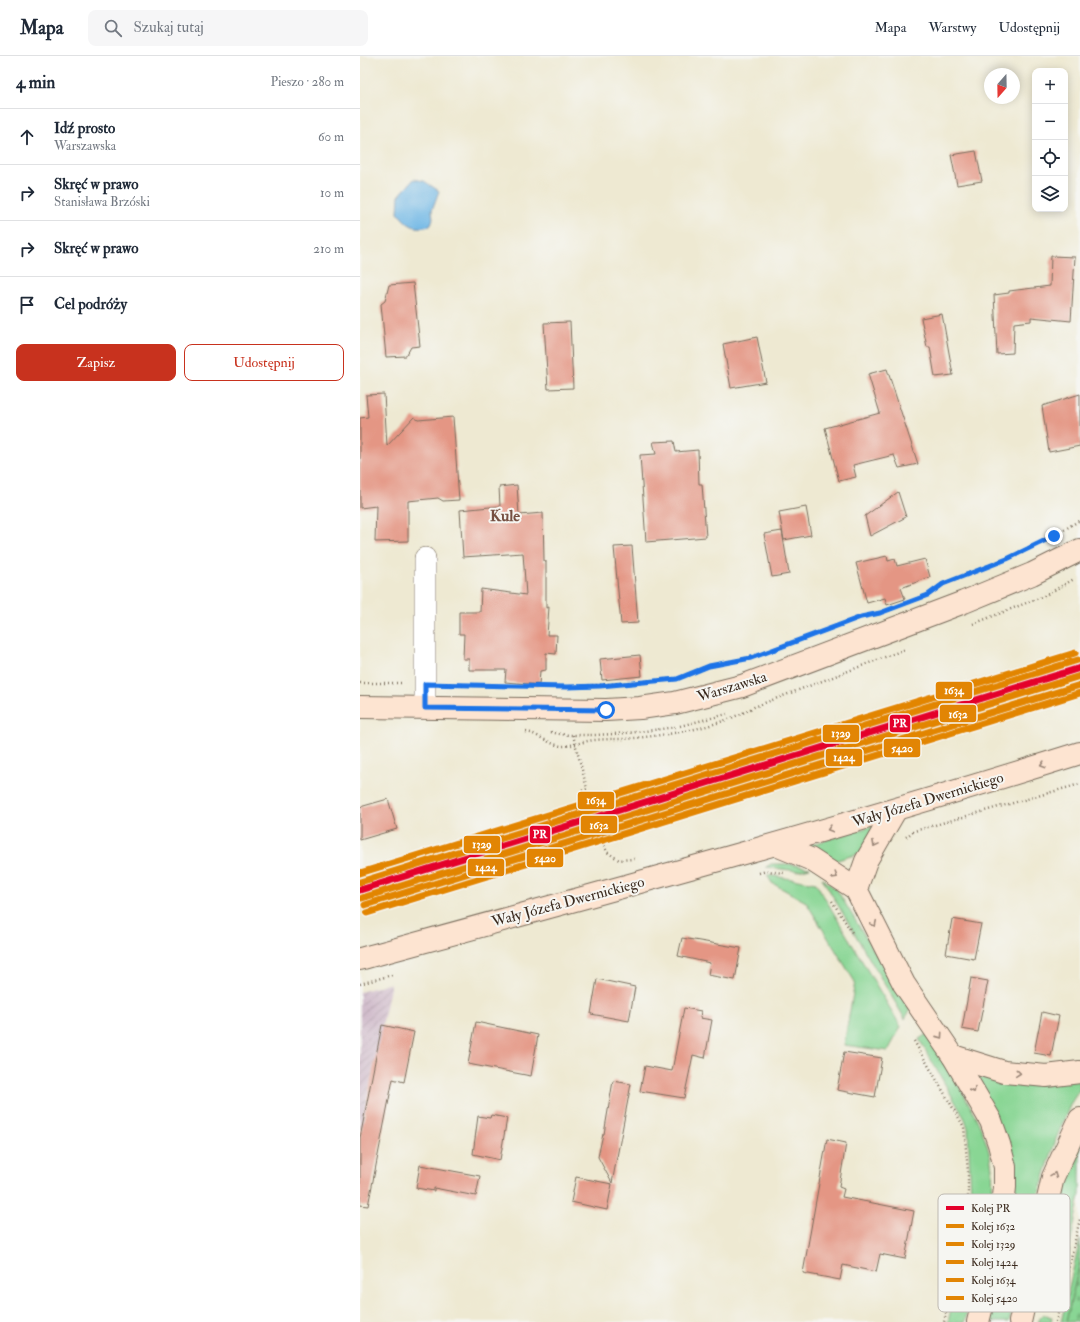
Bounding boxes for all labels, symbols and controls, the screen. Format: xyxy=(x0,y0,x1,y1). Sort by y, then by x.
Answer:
search box xyxy=(88,10,368,46)
text: Mapa xyxy=(20,16,64,40)
icon: search xyxy=(102,17,124,39)
text: Szukaj tutaj xyxy=(134,18,204,37)
text: Mapa xyxy=(874,19,906,36)
text: Warstwy xyxy=(928,19,977,36)
text: Udostępnij xyxy=(999,19,1060,36)
north arrow xyxy=(984,68,1020,104)
map controls xyxy=(1032,68,1068,212)
button: + xyxy=(1032,68,1068,104)
text: 4 min xyxy=(16,72,55,93)
text: Pieszo · 280 m xyxy=(270,74,344,90)
button: − xyxy=(1032,104,1068,140)
text: Idź prosto xyxy=(54,119,115,138)
icon: ahead xyxy=(16,126,38,148)
text: 60 m xyxy=(318,129,344,145)
text: Warszawska xyxy=(54,138,116,154)
button: locate xyxy=(1032,140,1068,176)
text: Skręć w prawo xyxy=(54,175,138,194)
button: layers xyxy=(1032,176,1068,212)
icon: right xyxy=(16,182,38,204)
text: 10 m xyxy=(320,185,344,201)
text: Stanisława Brzóski xyxy=(54,194,150,210)
icon: right xyxy=(16,238,38,260)
text: Skręć w prawo xyxy=(54,239,138,258)
text: 210 m xyxy=(313,241,344,257)
icon: arrive xyxy=(16,294,38,316)
text: Cel podróży xyxy=(54,295,127,314)
button: Zapisz xyxy=(16,344,176,381)
button: Udostępnij xyxy=(184,344,344,381)
district label: Kule xyxy=(490,506,520,526)
route end xyxy=(1045,527,1063,545)
street label: Warszawska xyxy=(694,667,770,707)
line badge: 1634 xyxy=(935,681,973,700)
text: 1634 xyxy=(944,684,965,698)
route start xyxy=(597,701,615,719)
line badge: 1632 xyxy=(939,704,977,723)
text: 1632 xyxy=(948,708,968,721)
line badge: PR xyxy=(889,714,911,733)
text: PR xyxy=(893,717,908,730)
line badge: 1329 xyxy=(822,724,860,743)
text: 1329 xyxy=(831,727,851,740)
line badge: 5420 xyxy=(883,738,921,758)
text: 5420 xyxy=(891,742,913,756)
line badge: 1424 xyxy=(825,748,863,767)
text: 1424 xyxy=(833,751,856,765)
one-way arrow xyxy=(1039,760,1046,769)
street label: Wały Józefa Dwernickiego xyxy=(849,768,1006,833)
line badge: 1634 xyxy=(577,791,615,810)
text: 1634 xyxy=(586,794,607,808)
line badge: 1632 xyxy=(580,815,618,834)
text: 1632 xyxy=(589,819,609,832)
one-way arrow xyxy=(827,824,834,833)
line badge: PR xyxy=(529,825,551,844)
text: PR xyxy=(533,828,548,841)
line badge: 1329 xyxy=(463,835,501,854)
text: 1329 xyxy=(472,838,492,851)
one-way arrow xyxy=(872,840,880,847)
line badge: 5420 xyxy=(526,848,564,868)
text: 5420 xyxy=(534,852,556,866)
line badge: 1424 xyxy=(467,858,505,877)
text: 1424 xyxy=(475,861,498,875)
one-way arrow xyxy=(831,871,838,878)
street label: Wały Józefa Dwernickiego xyxy=(489,872,647,933)
one-way arrow xyxy=(869,919,877,927)
one-way arrow xyxy=(935,1031,942,1038)
one-way arrow xyxy=(1015,1068,1021,1077)
one-way arrow xyxy=(968,1085,975,1093)
one-way arrow xyxy=(1050,1172,1058,1179)
legend xyxy=(938,1194,1070,1312)
text: Kolej PR xyxy=(971,1202,1011,1216)
text: Kolej 1632 xyxy=(971,1220,1016,1234)
text: Kolej 1329 xyxy=(971,1238,1015,1252)
text: Kolej 1424 xyxy=(971,1256,1018,1270)
text: Kolej 1634 xyxy=(971,1274,1017,1288)
text: Kolej 5420 xyxy=(971,1292,1018,1306)

